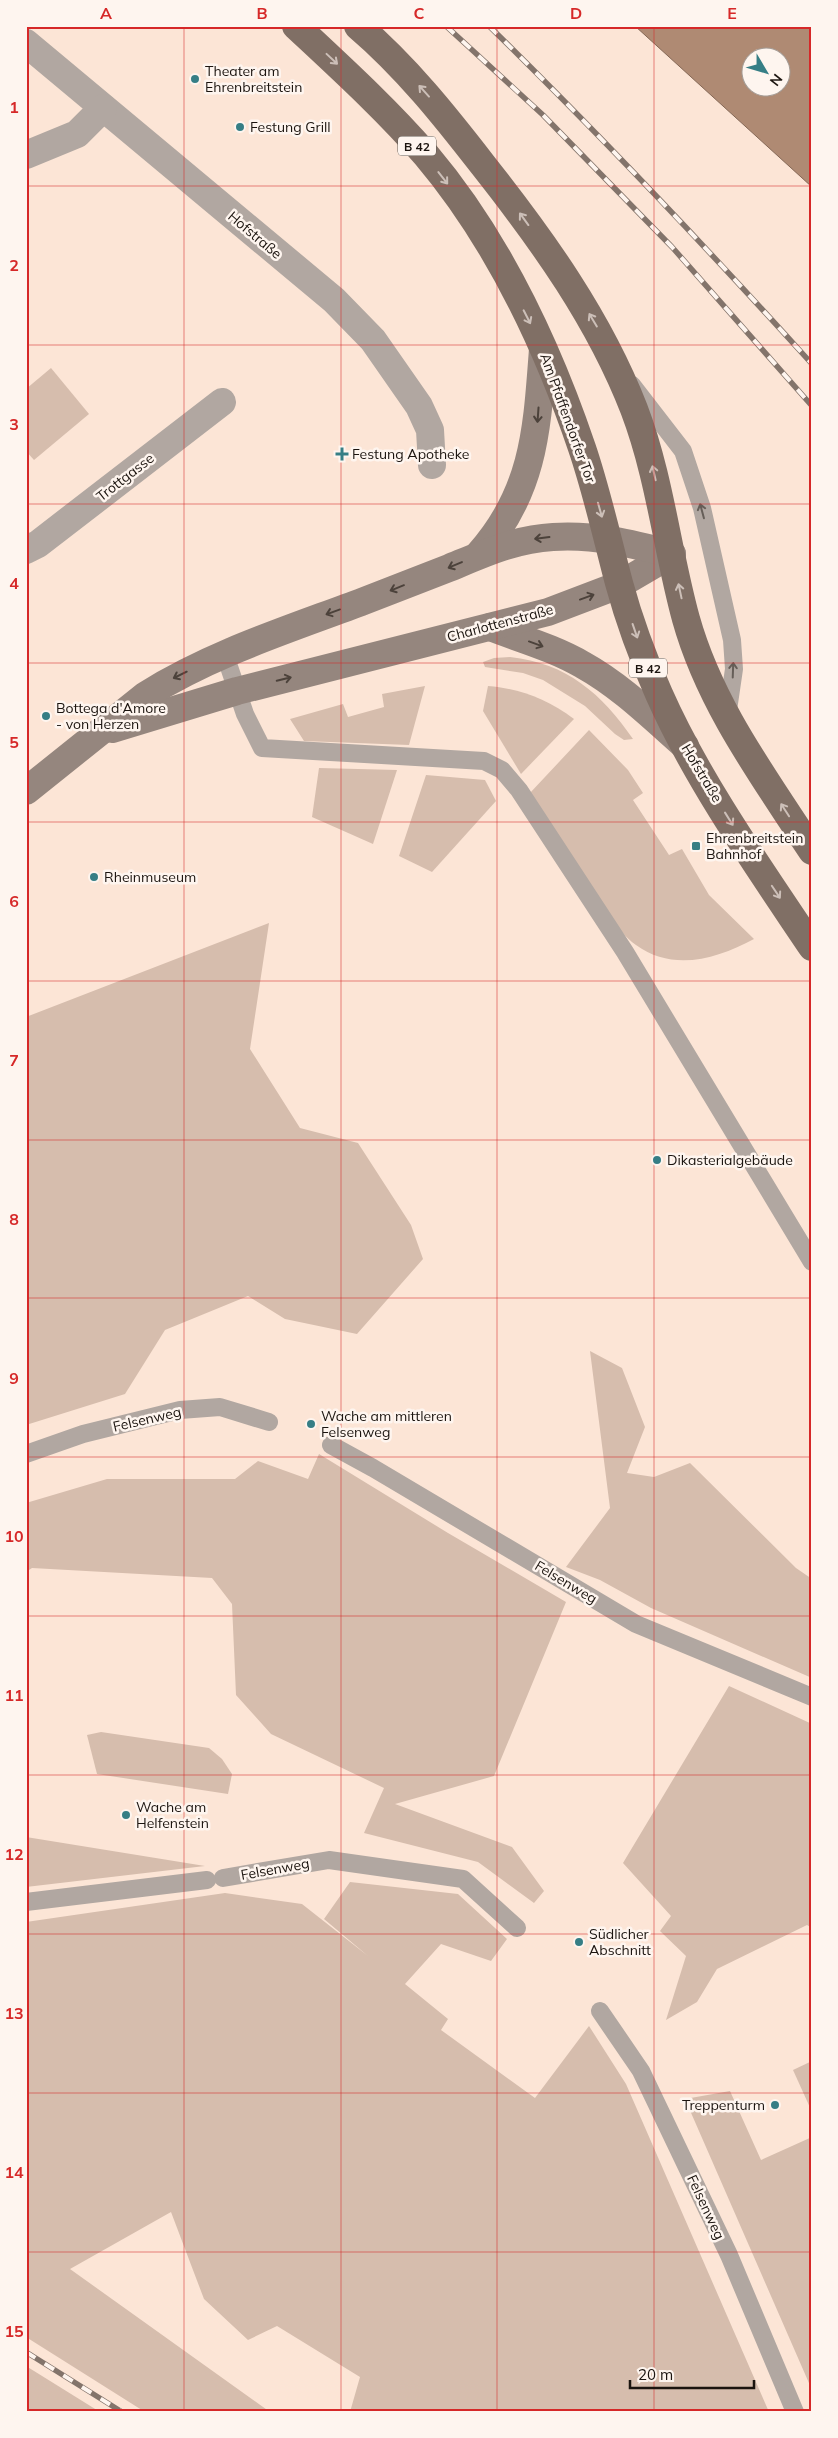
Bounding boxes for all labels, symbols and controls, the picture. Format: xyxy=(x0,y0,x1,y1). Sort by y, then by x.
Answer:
text: A xyxy=(100,3,112,23)
text: B xyxy=(256,3,268,23)
text: C xyxy=(414,3,425,23)
text: D xyxy=(570,3,582,23)
text: E xyxy=(727,3,737,23)
north arrow xyxy=(740,48,790,98)
one-way arrow xyxy=(326,53,339,65)
place label: Theater am Ehrenbreitstein xyxy=(205,62,302,96)
text: N xyxy=(766,70,787,90)
marker: Theater am Ehrenbreitstein xyxy=(189,73,201,85)
one-way arrow xyxy=(418,85,430,98)
text: 1 xyxy=(9,97,19,117)
place label: Festung Grill xyxy=(250,118,331,136)
marker: Festung Grill xyxy=(234,121,246,133)
road number: B 42 xyxy=(398,136,436,156)
one-way arrow xyxy=(438,171,449,184)
street label: Hofstraße xyxy=(224,207,286,263)
one-way arrow xyxy=(519,212,529,226)
text: 2 xyxy=(9,255,19,275)
one-way arrow xyxy=(523,309,532,324)
one-way arrow xyxy=(587,313,597,327)
street label: Am Pfaffendorfer Tor xyxy=(536,351,600,486)
one-way arrow xyxy=(534,407,543,423)
text: 3 xyxy=(9,414,19,434)
place label: Festung Apotheke xyxy=(352,445,469,463)
marker: Festung Apotheke xyxy=(336,448,348,460)
street label: Trottgasse xyxy=(93,449,157,505)
one-way arrow xyxy=(649,465,658,481)
one-way arrow xyxy=(595,502,605,518)
one-way arrow xyxy=(697,503,706,519)
one-way arrow xyxy=(534,533,550,543)
one-way arrow xyxy=(448,561,463,571)
text: 4 xyxy=(9,573,19,593)
one-way arrow xyxy=(675,583,684,599)
one-way arrow xyxy=(390,584,405,593)
one-way arrow xyxy=(578,592,594,601)
street label: Charlottenstraße xyxy=(445,600,555,646)
one-way arrow xyxy=(325,608,341,617)
one-way arrow xyxy=(631,623,640,638)
one-way arrow xyxy=(528,640,543,649)
road number: B 42 xyxy=(629,658,667,678)
one-way arrow xyxy=(729,662,738,678)
one-way arrow xyxy=(173,671,188,680)
one-way arrow xyxy=(276,674,292,683)
place label: Bottega d'Amore - von Herzen xyxy=(56,699,166,733)
marker: Bottega d'Amore - von Herzen xyxy=(40,710,52,722)
text: 5 xyxy=(9,732,19,752)
street label: Hofstraße xyxy=(678,741,726,805)
one-way arrow xyxy=(780,803,790,817)
one-way arrow xyxy=(724,811,734,825)
place label: Ehrenbreitstein Bahnhof xyxy=(706,829,803,863)
marker: Ehrenbreitstein Bahnhof xyxy=(690,840,702,852)
place label: Rheinmuseum xyxy=(104,868,196,886)
marker: Rheinmuseum xyxy=(88,871,100,883)
one-way arrow xyxy=(771,885,781,899)
text: 6 xyxy=(9,891,19,911)
text: 7 xyxy=(9,1050,19,1070)
place label: Dikasterialgebäude xyxy=(667,1151,793,1169)
marker: Dikasterialgebäude xyxy=(651,1154,663,1166)
text: 8 xyxy=(9,1209,19,1229)
text: 9 xyxy=(9,1368,19,1388)
street label: Felsenweg xyxy=(111,1402,183,1436)
place label: Wache am mittleren Felsenweg xyxy=(321,1407,452,1441)
marker: Wache am mittleren Felsenweg xyxy=(305,1418,317,1430)
text: 10 xyxy=(4,1526,24,1546)
street label: Felsenweg xyxy=(532,1556,600,1608)
text: 11 xyxy=(4,1685,24,1705)
place label: Wache am Helfenstein xyxy=(136,1798,209,1832)
marker: Wache am Helfenstein xyxy=(120,1809,132,1821)
text: 12 xyxy=(4,1844,24,1864)
street label: Felsenweg xyxy=(239,1854,311,1884)
place label: Südlicher Abschnitt xyxy=(589,1925,651,1959)
marker: Südlicher Abschnitt xyxy=(573,1936,585,1948)
text: 13 xyxy=(4,2003,24,2023)
place label: Treppenturm xyxy=(682,2096,765,2114)
marker: Treppenturm xyxy=(769,2099,781,2111)
text: 14 xyxy=(4,2162,24,2182)
street label: Felsenweg xyxy=(683,2172,729,2242)
text: 15 xyxy=(4,2321,24,2341)
scale bar xyxy=(630,2358,754,2390)
text: 20 m xyxy=(638,2365,673,2384)

